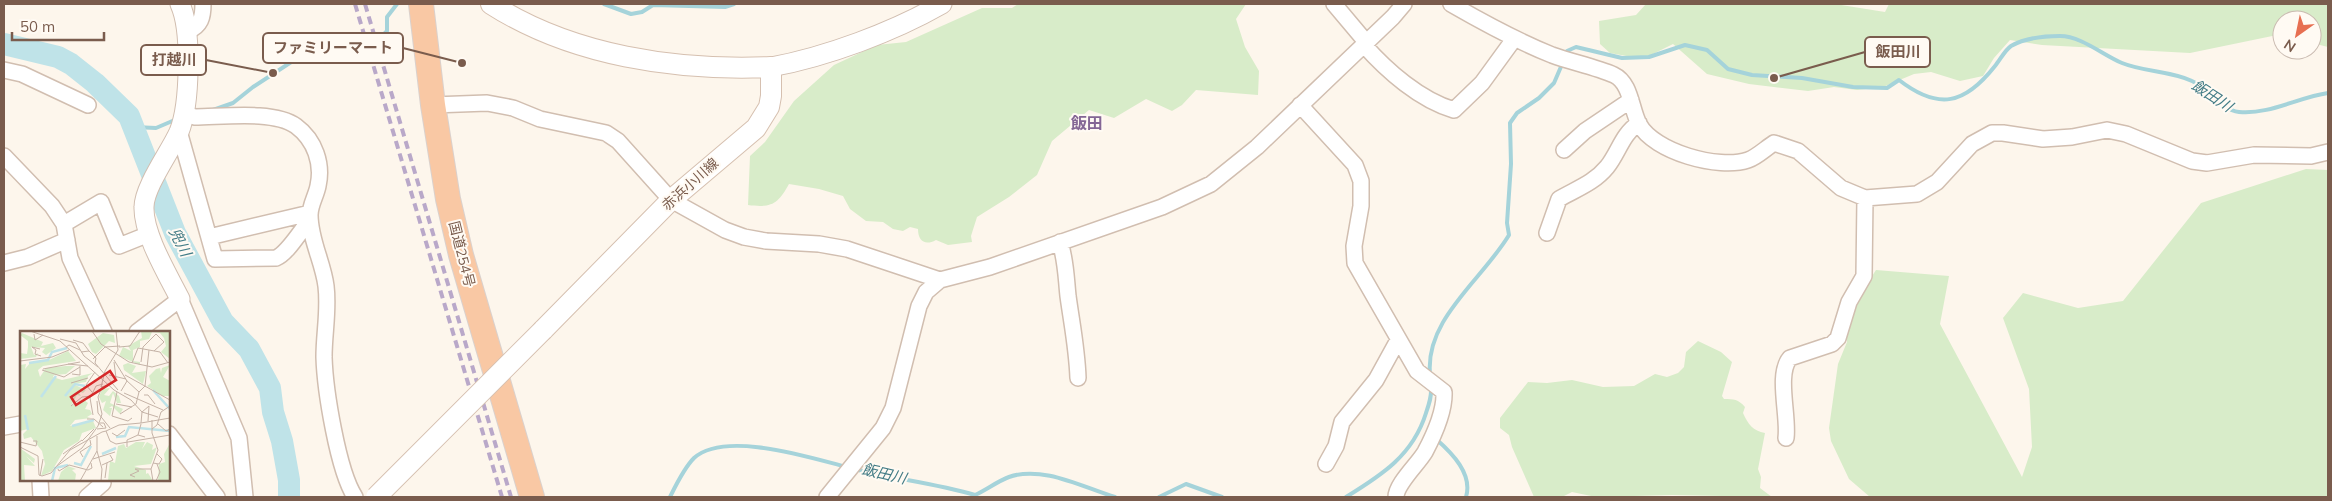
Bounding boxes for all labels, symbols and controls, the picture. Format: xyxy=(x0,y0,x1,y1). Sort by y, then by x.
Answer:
scale bar xyxy=(12,10,105,42)
north arrow xyxy=(2272,10,2322,60)
text: 50 m xyxy=(20,17,55,36)
callout: ファミリーマート xyxy=(263,33,403,63)
text: N xyxy=(2281,35,2299,56)
callout: 飯田川 xyxy=(1865,37,1930,67)
text: ファミリーマート xyxy=(273,38,393,57)
text: 飯田川 xyxy=(1875,42,1921,61)
callout: 打越川 xyxy=(141,45,206,75)
text: 打越川 xyxy=(151,50,197,69)
water label: 飯田川 xyxy=(2188,75,2238,117)
district label: 飯田 xyxy=(1070,113,1103,133)
street label: 赤浜小川線 xyxy=(658,154,722,214)
street label: 国道254号 xyxy=(445,219,479,289)
water label: 兜川 xyxy=(165,224,197,261)
inset map xyxy=(20,331,170,481)
water label: 飯田川 xyxy=(860,459,910,488)

